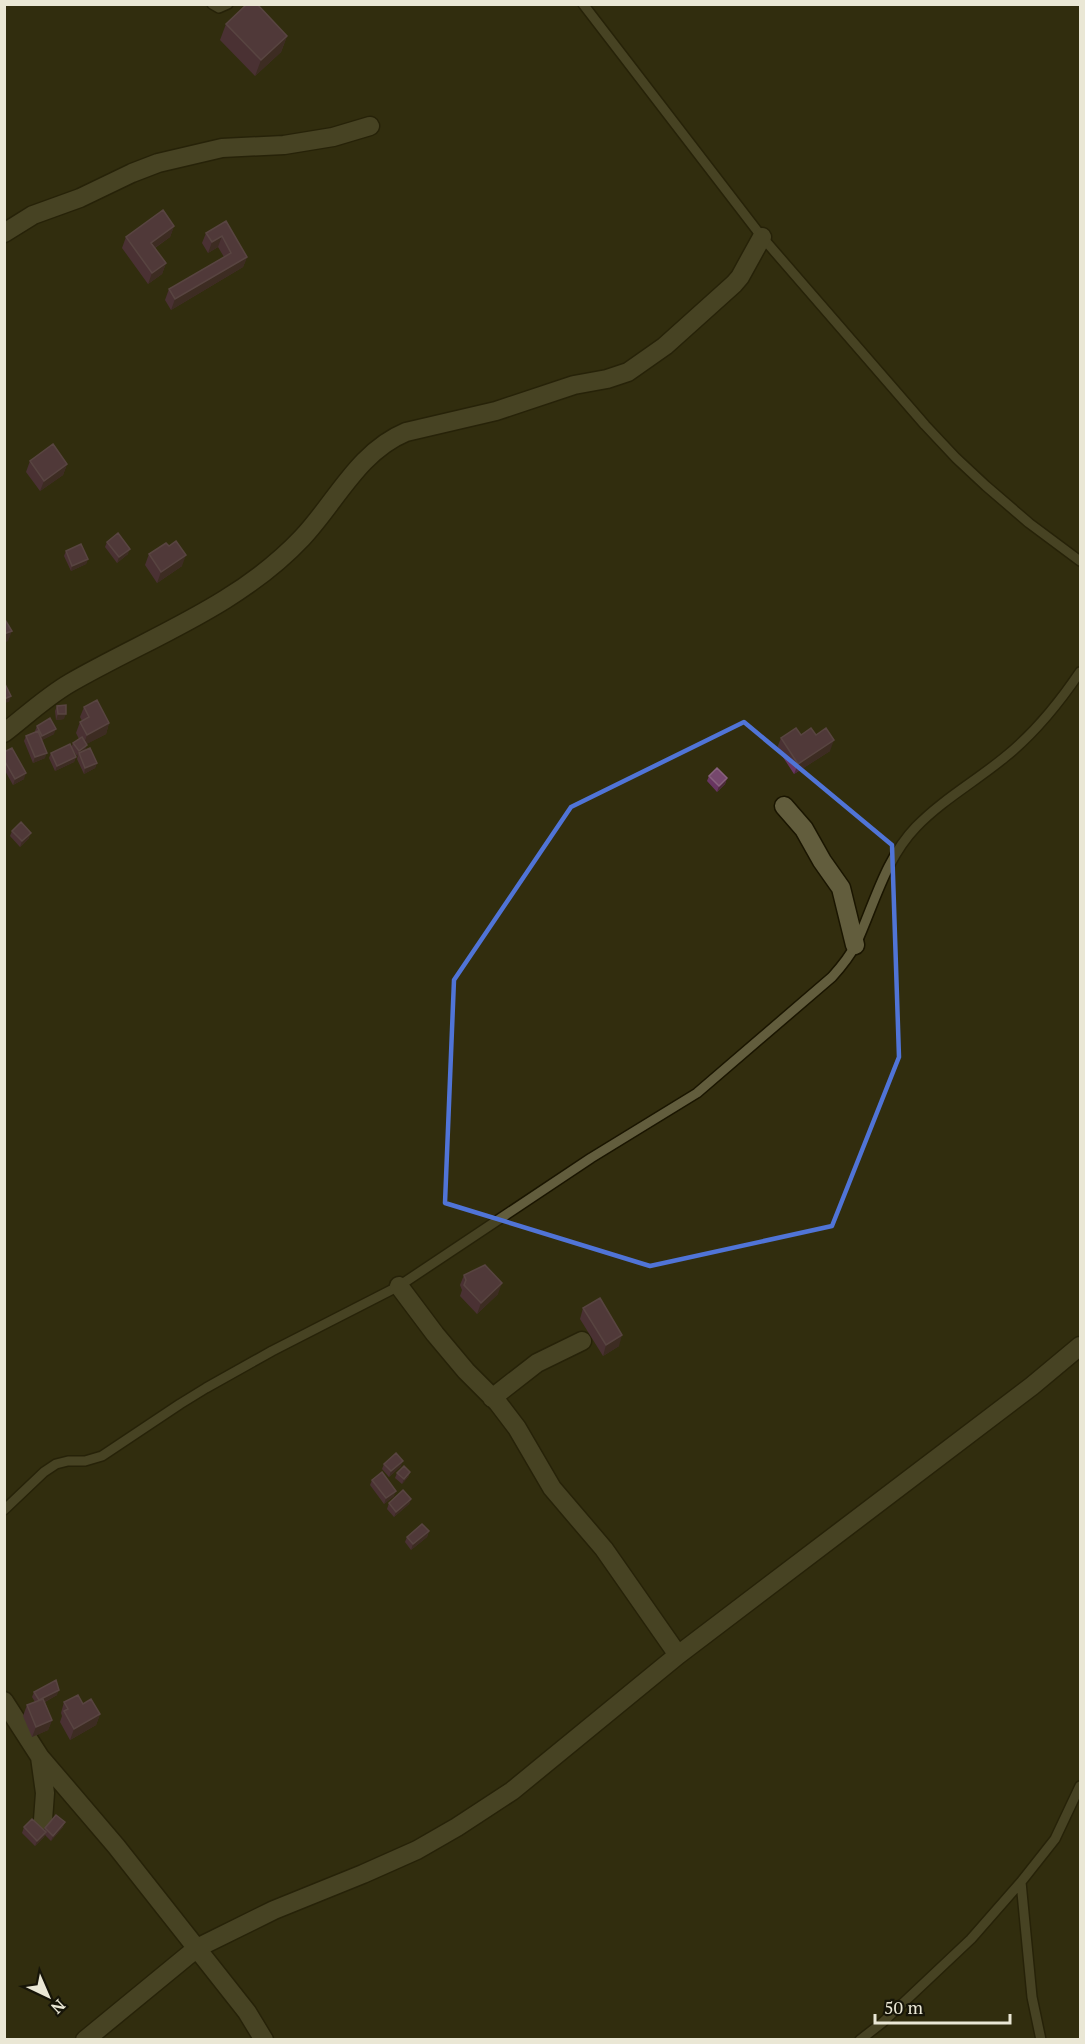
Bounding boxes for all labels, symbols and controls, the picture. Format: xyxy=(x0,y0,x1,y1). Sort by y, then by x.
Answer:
north arrow xyxy=(18,1966,78,2026)
scale bar xyxy=(875,1987,1010,2025)
text: N xyxy=(46,1995,70,2019)
text: 50 m xyxy=(884,1995,924,2019)

